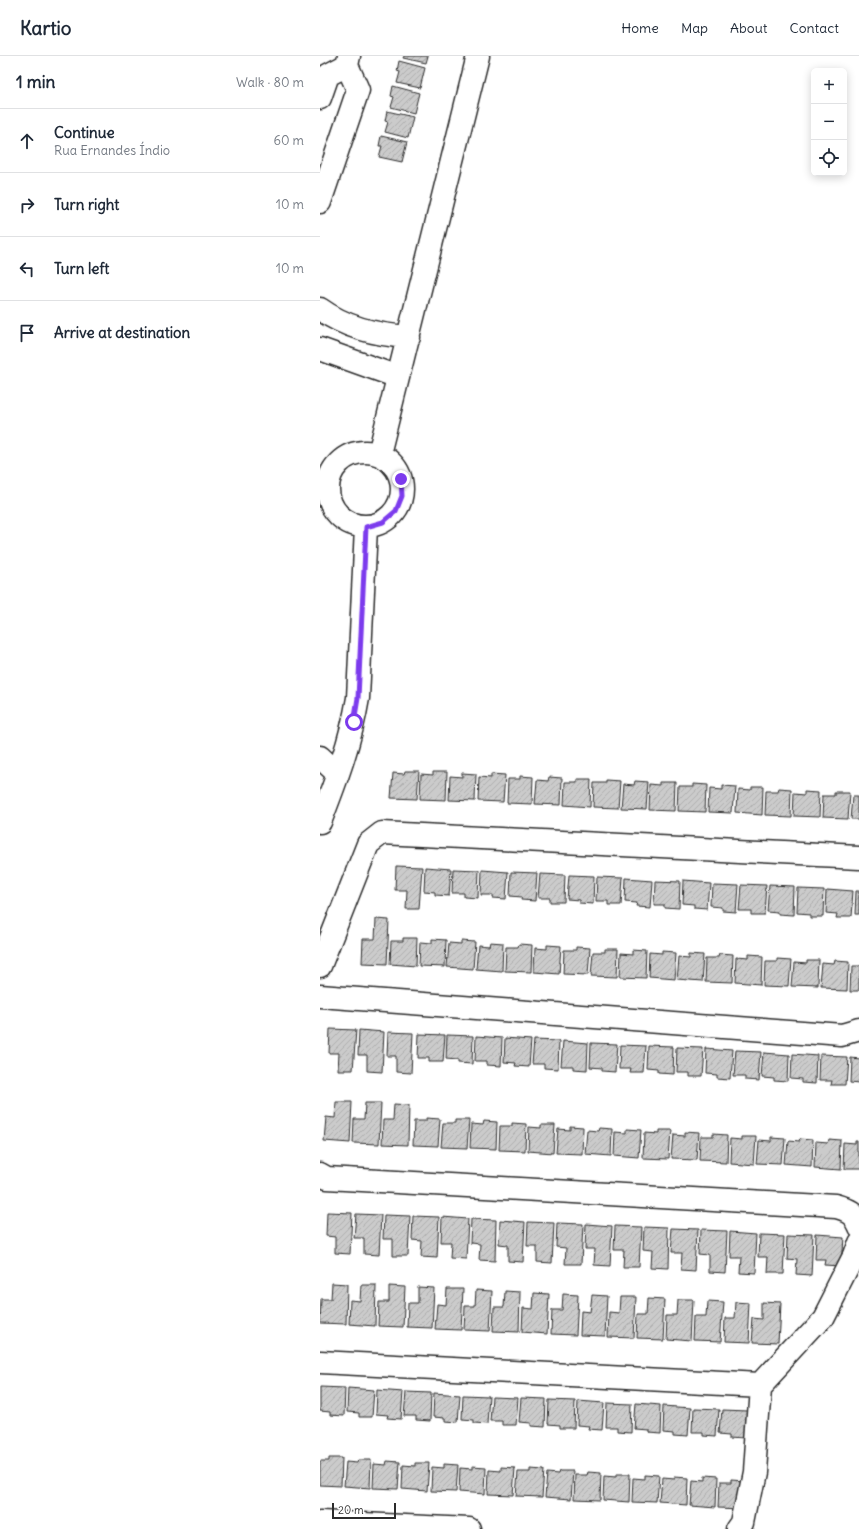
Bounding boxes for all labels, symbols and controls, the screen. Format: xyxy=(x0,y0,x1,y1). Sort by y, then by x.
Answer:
text: Kartio xyxy=(20,16,72,40)
text: Home xyxy=(621,19,659,37)
text: Map xyxy=(681,19,708,37)
text: About xyxy=(730,19,768,37)
text: Contact xyxy=(790,19,839,37)
map controls xyxy=(811,68,847,176)
button: + xyxy=(811,68,847,104)
text: 1 min xyxy=(16,71,55,93)
text: Walk · 80 m xyxy=(236,74,304,91)
button: − xyxy=(811,104,847,140)
text: Continue xyxy=(54,123,115,142)
icon: ahead xyxy=(16,130,38,152)
text: 60 m xyxy=(273,132,304,149)
button: locate xyxy=(811,140,847,176)
text: Rua Ernandes Índio xyxy=(54,142,170,159)
icon: right xyxy=(16,194,38,216)
text: Turn right xyxy=(54,195,119,214)
text: 10 m xyxy=(276,196,304,213)
icon: left xyxy=(16,258,38,280)
text: Turn left xyxy=(54,259,109,278)
text: 10 m xyxy=(276,260,304,277)
icon: arrive xyxy=(16,322,38,344)
text: Arrive at destination xyxy=(54,323,190,342)
route end xyxy=(392,470,410,488)
route start xyxy=(345,713,363,731)
scale bar xyxy=(332,1501,396,1520)
text: 20 m xyxy=(338,1503,364,1517)

